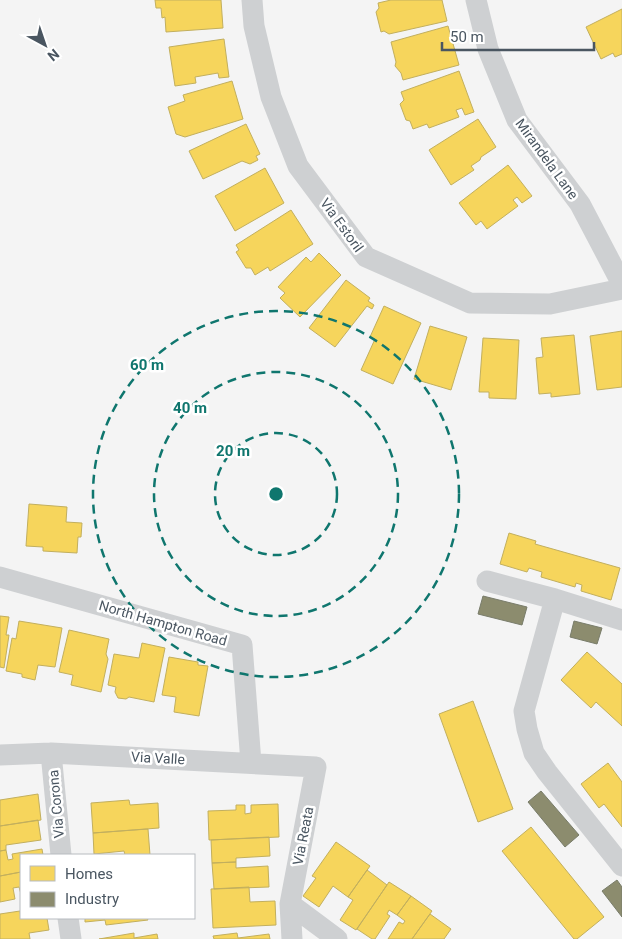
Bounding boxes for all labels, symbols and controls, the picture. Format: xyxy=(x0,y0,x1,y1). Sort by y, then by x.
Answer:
north arrow xyxy=(20,20,70,70)
scale bar xyxy=(442,20,594,52)
text: 50 m xyxy=(450,28,484,46)
text: N xyxy=(44,46,62,64)
street label: Mirandela Lane xyxy=(512,116,582,202)
street label: Via Estoril xyxy=(317,195,367,255)
text: 60 m xyxy=(130,356,164,374)
text: 40 m xyxy=(173,399,207,417)
text: 20 m xyxy=(216,442,250,460)
centre of rings xyxy=(267,485,285,503)
street label: North Hampton Road xyxy=(97,597,229,649)
street label: Via Valle xyxy=(131,749,185,767)
street label: Via Corona xyxy=(45,769,67,839)
street label: Via Reata xyxy=(289,805,317,867)
legend xyxy=(20,854,195,919)
text: Homes xyxy=(65,865,113,883)
text: Industry xyxy=(65,890,119,908)

